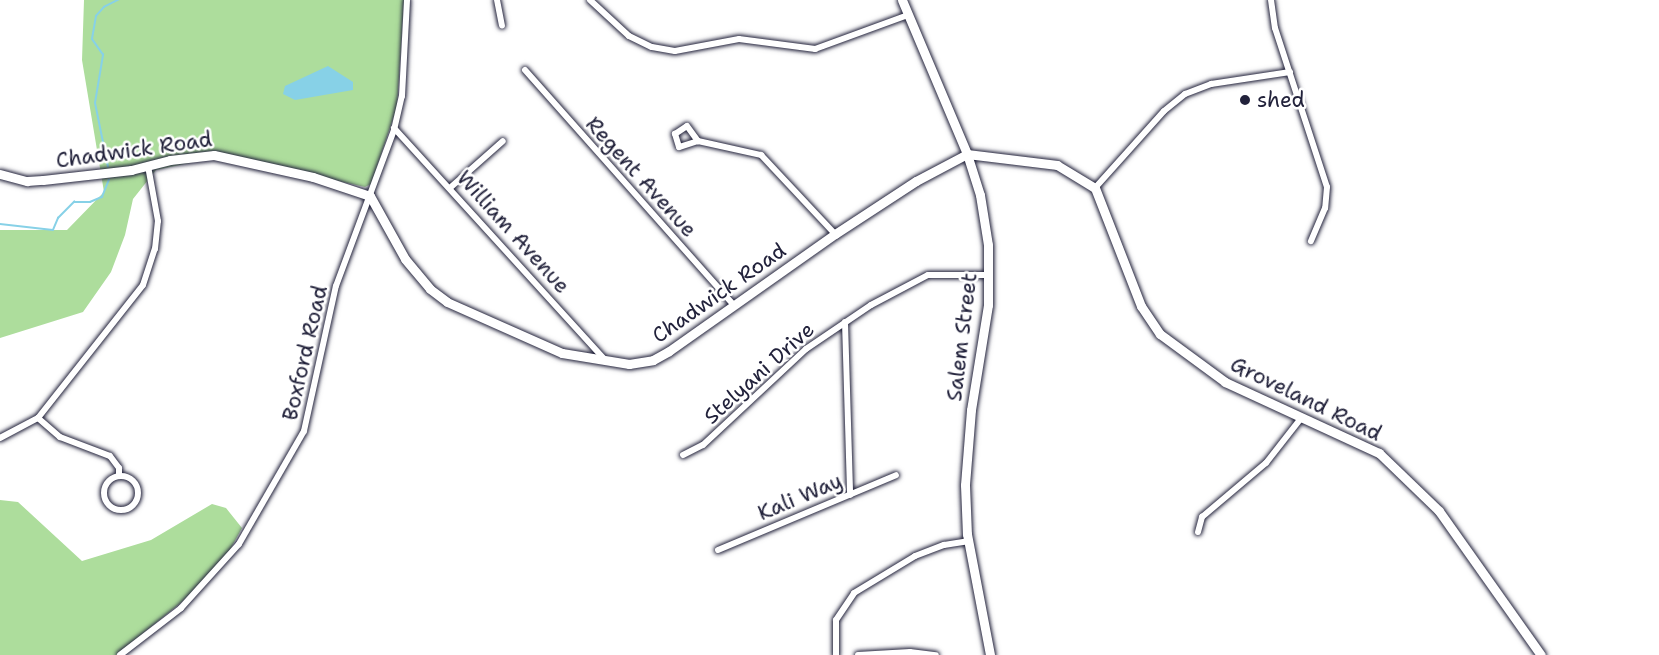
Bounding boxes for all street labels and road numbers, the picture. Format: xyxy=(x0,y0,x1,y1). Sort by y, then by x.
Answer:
street label: Regent Avenue xyxy=(580,112,702,242)
street label: Chadwick Road xyxy=(54,127,214,173)
street label: William Avenue xyxy=(451,165,575,299)
street label: Chadwick Road xyxy=(647,238,791,348)
street label: Salem Street xyxy=(942,271,982,403)
street label: Boxford Road xyxy=(277,283,333,423)
street label: Stelyani Drive xyxy=(699,317,819,429)
street label: Groveland Road xyxy=(1226,351,1386,447)
street label: Kali Way xyxy=(754,468,846,526)

